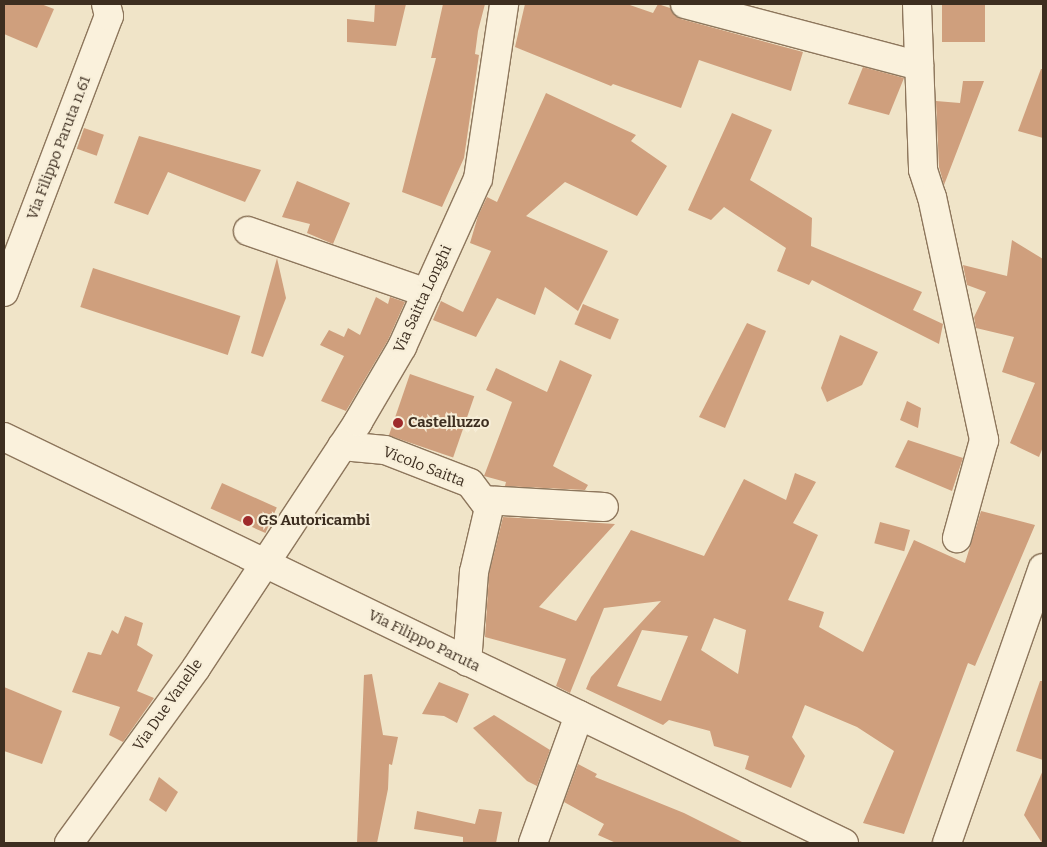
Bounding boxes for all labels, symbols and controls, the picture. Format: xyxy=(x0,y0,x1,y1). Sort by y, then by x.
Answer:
street label: Via Filippo Paruta n.61 xyxy=(23,74,95,222)
street label: Via Saitta Longhi xyxy=(390,242,456,356)
place label: Castelluzzo xyxy=(408,414,489,432)
marker: Castelluzzo xyxy=(392,417,404,429)
street label: Vicolo Saitta xyxy=(380,443,468,491)
place label: GS Autoricambi xyxy=(258,512,370,530)
marker: GS Autoricambi xyxy=(242,515,254,527)
street label: Via Filippo Paruta xyxy=(365,606,483,676)
street label: Via Due Vanelle xyxy=(130,656,206,754)

